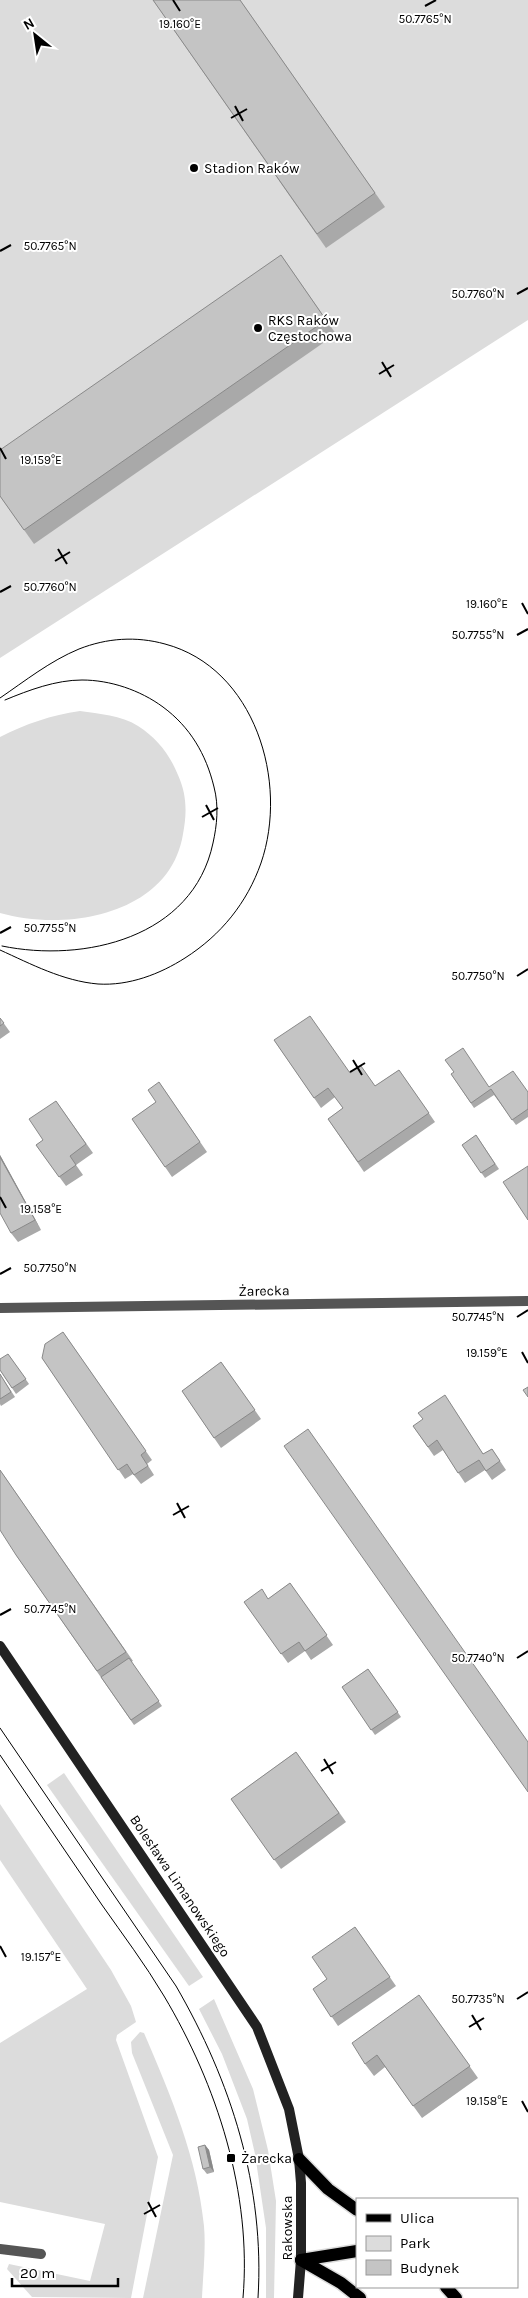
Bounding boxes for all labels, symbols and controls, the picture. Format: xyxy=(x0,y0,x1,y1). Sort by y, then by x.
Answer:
north arrow xyxy=(10,10,60,60)
text: 50.7765°N xyxy=(398,12,452,26)
text: N xyxy=(20,14,37,34)
text: 19.160°E xyxy=(159,17,201,31)
place label: Stadion Raków xyxy=(204,160,299,177)
marker: Stadion Raków xyxy=(188,162,200,174)
text: 50.7765°N xyxy=(23,239,77,253)
text: 50.7760°N xyxy=(451,287,505,301)
place label: RKS Raków Częstochowa xyxy=(268,312,352,345)
marker: RKS Raków Częstochowa xyxy=(252,322,264,334)
text: 19.159°E xyxy=(20,453,62,467)
text: 50.7760°N xyxy=(23,580,77,594)
text: 19.160°E xyxy=(466,597,508,611)
text: 50.7755°N xyxy=(451,628,505,642)
text: 50.7755°N xyxy=(23,921,77,935)
text: 50.7750°N xyxy=(451,969,505,983)
text: 19.158°E xyxy=(20,1202,62,1216)
text: 50.7750°N xyxy=(23,1261,77,1275)
street label: Żarecka xyxy=(238,1282,290,1300)
text: 50.7745°N xyxy=(451,1310,505,1324)
text: 19.159°E xyxy=(466,1346,508,1360)
text: 50.7745°N xyxy=(23,1602,77,1616)
text: 50.7740°N xyxy=(451,1651,505,1665)
street label: Bolesława Limanowskiego xyxy=(126,1812,234,1960)
text: 19.157°E xyxy=(21,1950,61,1964)
text: 50.7735°N xyxy=(451,1992,505,2006)
text: 19.158°E xyxy=(466,2094,508,2108)
place label: Żarecka xyxy=(241,2150,292,2167)
marker: Żarecka xyxy=(225,2152,237,2164)
street label: Rakowska xyxy=(279,2196,296,2260)
legend xyxy=(356,2198,518,2288)
text: Ulica xyxy=(400,2209,434,2227)
text: Park xyxy=(400,2234,430,2252)
scale bar xyxy=(12,2256,119,2288)
text: Budynek xyxy=(400,2259,459,2277)
text: 20 m xyxy=(20,2264,55,2282)

